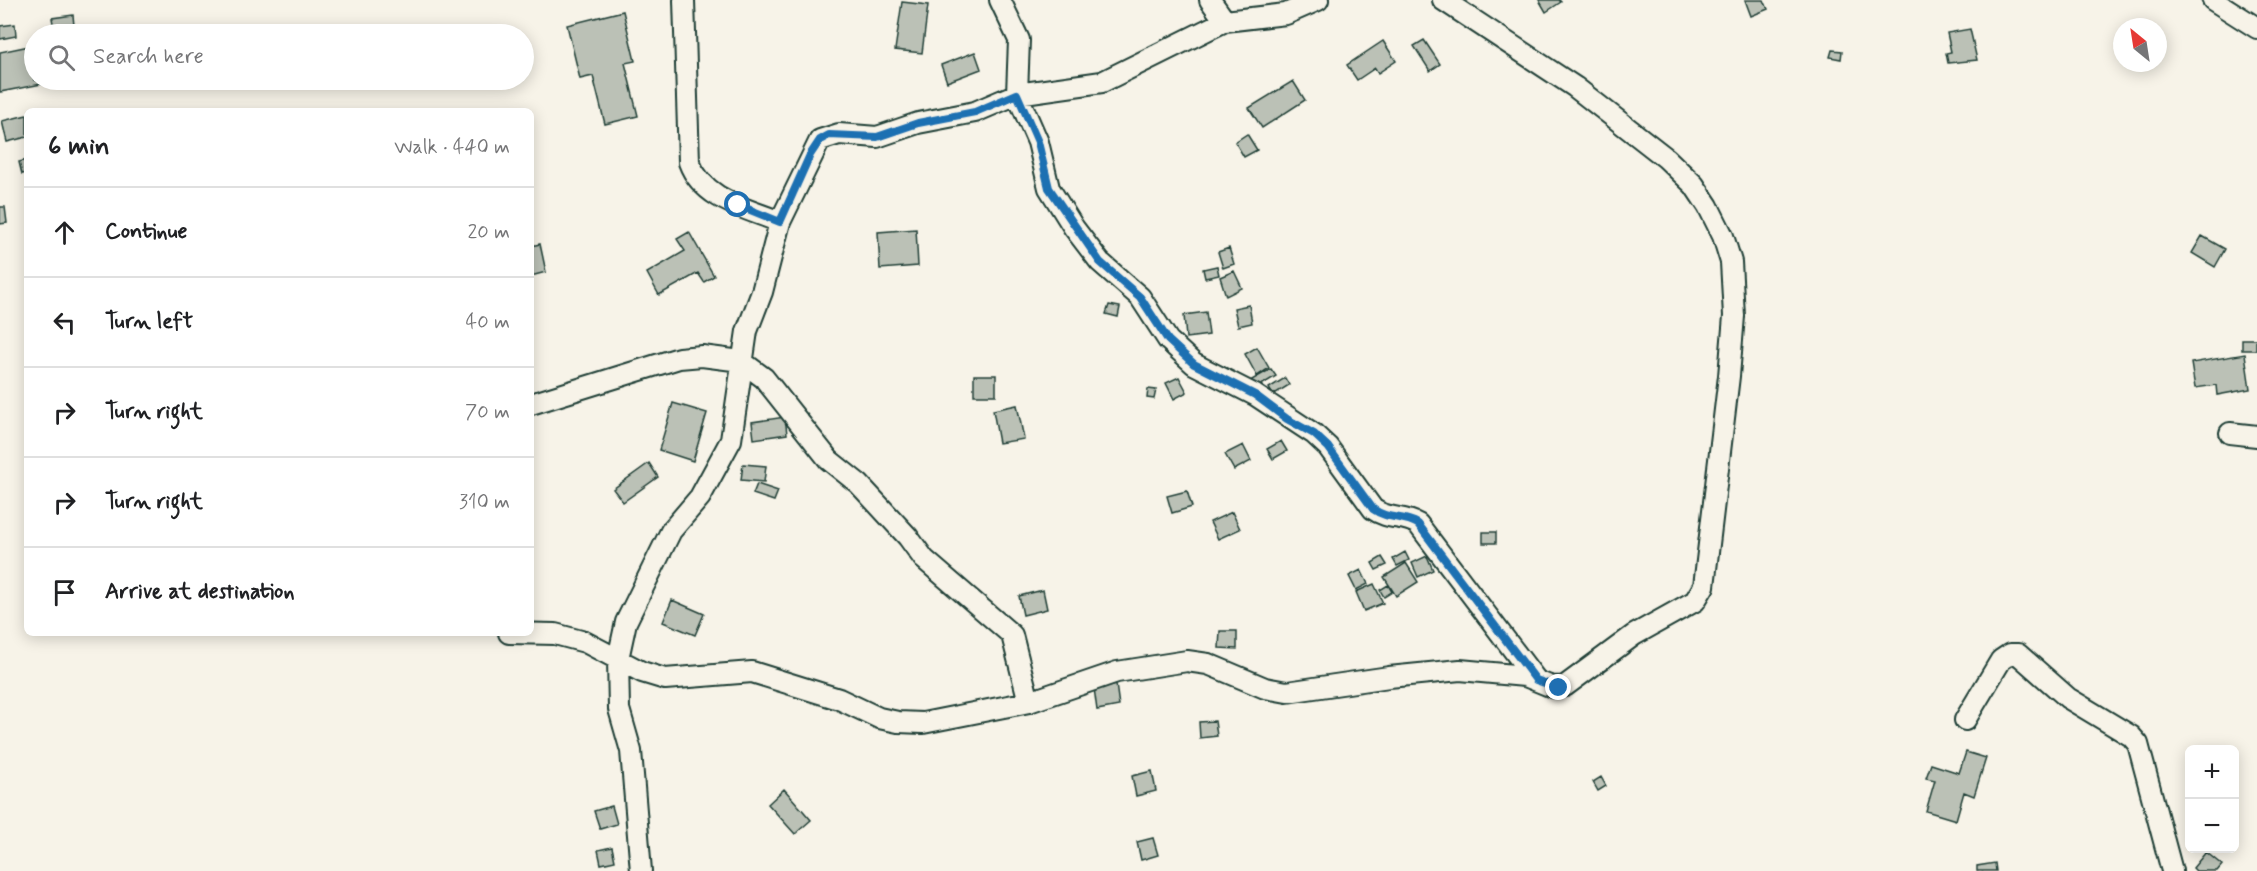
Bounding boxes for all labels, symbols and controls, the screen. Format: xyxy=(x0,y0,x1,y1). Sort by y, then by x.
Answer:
north arrow xyxy=(2113,18,2167,72)
search box xyxy=(24,24,534,90)
icon: search xyxy=(45,41,78,74)
text: Search here xyxy=(93,43,204,71)
text: 6 min xyxy=(48,130,110,164)
text: Walk · 440 m xyxy=(394,134,510,161)
route start xyxy=(724,191,750,217)
icon: ahead xyxy=(48,216,81,249)
text: Continue xyxy=(105,218,187,246)
text: 20 m xyxy=(467,219,510,246)
icon: left xyxy=(48,306,81,339)
text: Turn left xyxy=(105,308,193,336)
text: 40 m xyxy=(466,309,510,336)
icon: right xyxy=(48,396,81,429)
text: Turn right xyxy=(105,398,203,426)
text: 70 m xyxy=(465,399,510,426)
icon: right xyxy=(48,486,81,519)
text: Turn right xyxy=(105,488,203,516)
text: 310 m xyxy=(459,489,510,516)
icon: arrive xyxy=(48,576,81,609)
text: Arrive at destination xyxy=(105,578,295,606)
route end xyxy=(1545,674,1571,700)
map controls xyxy=(2185,745,2239,853)
button: + xyxy=(2185,745,2239,799)
button: − xyxy=(2185,799,2239,853)

